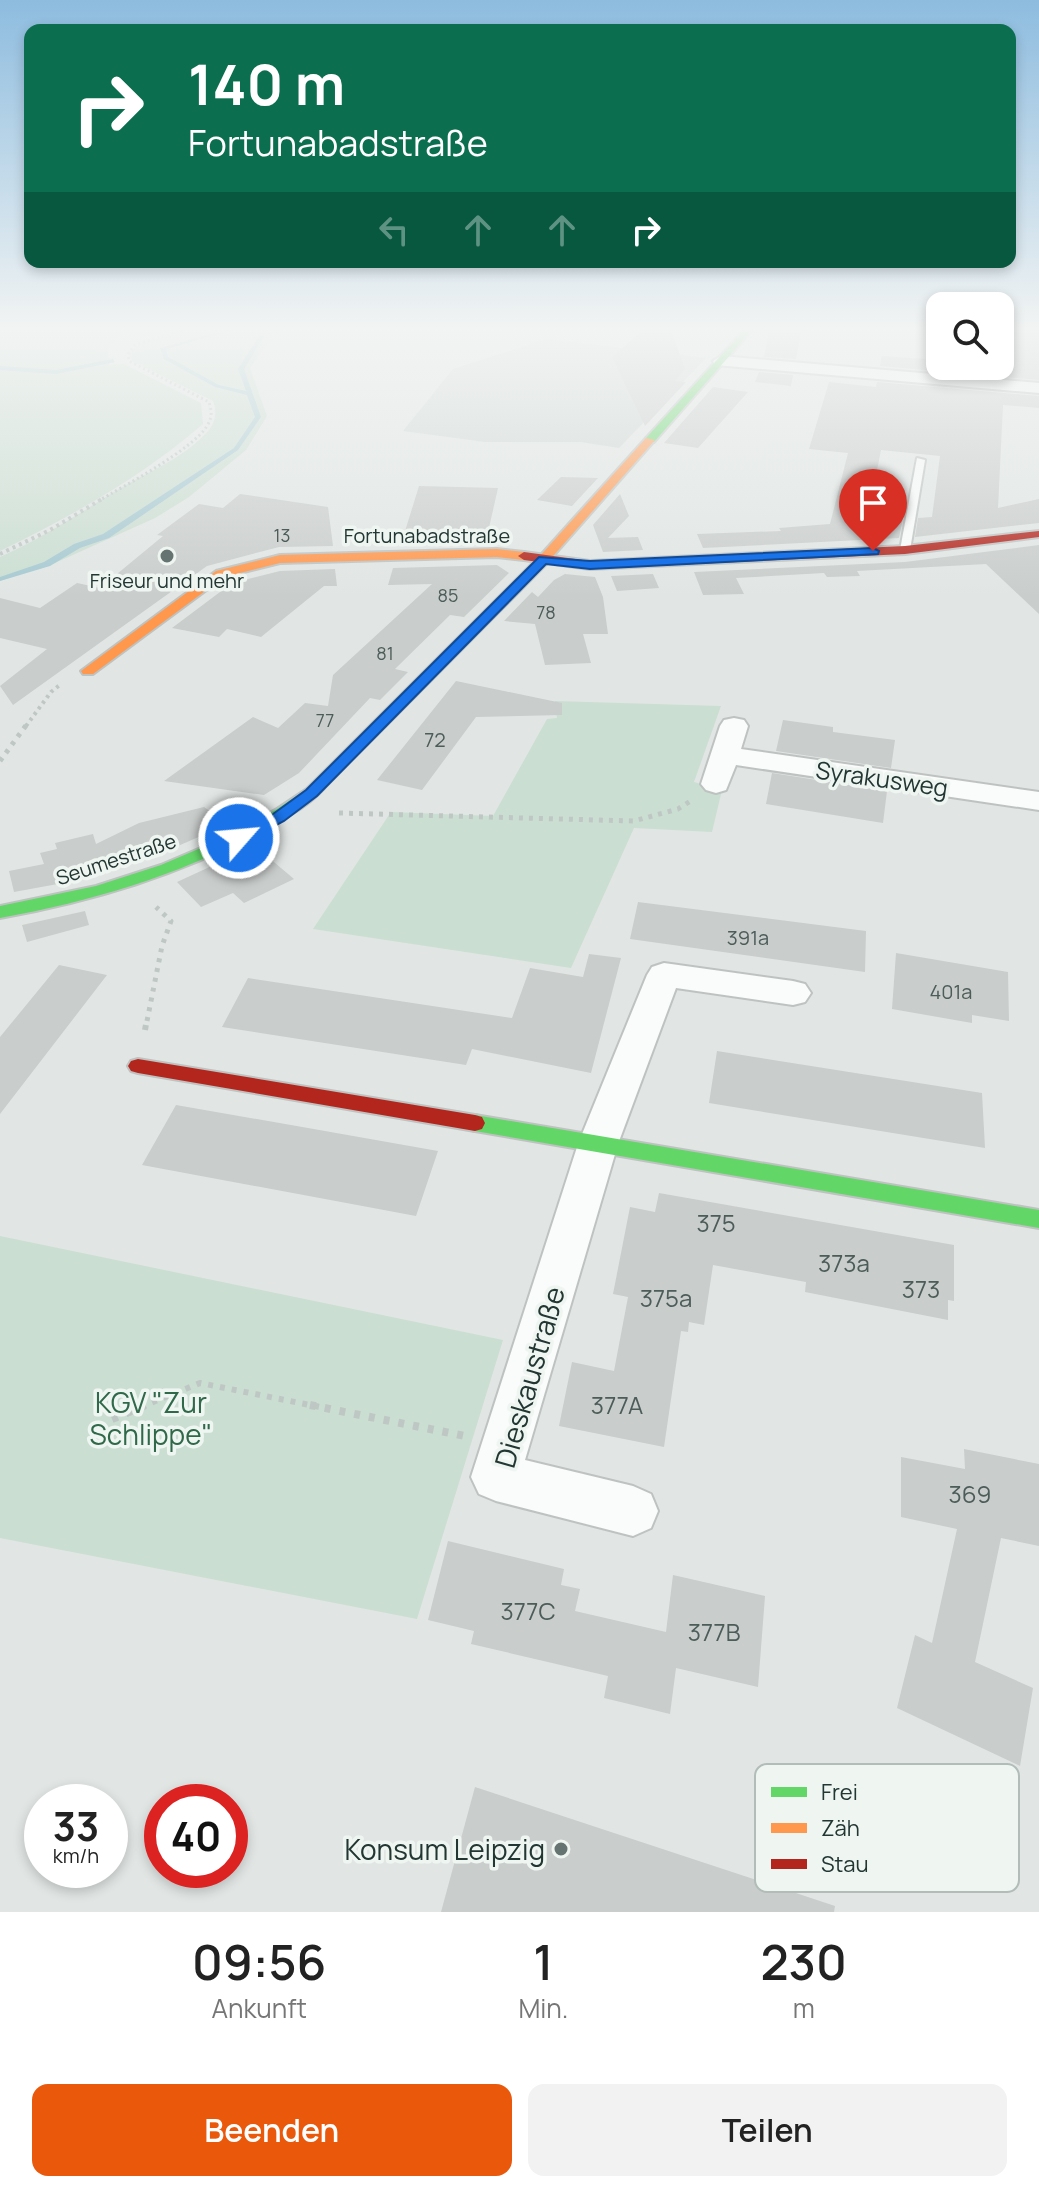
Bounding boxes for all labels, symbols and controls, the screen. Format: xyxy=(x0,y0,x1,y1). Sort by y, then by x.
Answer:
text: 140 m xyxy=(188,45,345,122)
icon: right xyxy=(56,56,160,160)
text: Fortunabadstraße xyxy=(188,118,488,167)
icon: left xyxy=(372,208,416,252)
icon: ahead xyxy=(456,208,500,252)
icon: ahead xyxy=(540,208,584,252)
icon: right xyxy=(624,208,668,252)
map controls xyxy=(926,292,1014,380)
button: search xyxy=(926,292,1014,380)
pin xyxy=(839,469,907,551)
icon: arrive xyxy=(851,481,895,525)
street label: Fortunabadstraße xyxy=(344,522,510,549)
house number: 13 xyxy=(274,523,290,547)
marker: Friseur und mehr xyxy=(158,547,176,565)
place label: Friseur und mehr xyxy=(90,567,244,594)
house number: 85 xyxy=(438,583,458,607)
house number: 78 xyxy=(536,600,556,624)
house number: 81 xyxy=(376,641,394,665)
house number: 77 xyxy=(316,708,334,732)
house number: 72 xyxy=(424,726,446,753)
street label: Syrakusweg xyxy=(814,752,950,804)
position arrow xyxy=(197,796,281,880)
street label: Seumestraße xyxy=(53,827,179,891)
house number: 391a xyxy=(727,924,769,951)
house number: 401a xyxy=(930,978,972,1005)
house number: 375 xyxy=(696,1206,736,1239)
house number: 373a xyxy=(818,1246,870,1279)
house number: 373 xyxy=(902,1272,940,1305)
house number: 375a xyxy=(640,1281,692,1314)
street label: Dieskaustraße xyxy=(485,1282,573,1472)
park label: KGV "Zur Schlippe" xyxy=(90,1383,212,1453)
house number: 377A xyxy=(591,1388,643,1421)
house number: 369 xyxy=(949,1477,991,1510)
house number: 377C xyxy=(500,1594,556,1627)
house number: 377B xyxy=(688,1615,740,1648)
legend xyxy=(755,1764,1019,1892)
text: Frei xyxy=(821,1777,858,1807)
speed limit sign: 40 xyxy=(144,1784,248,1888)
text: 33 xyxy=(53,1798,99,1853)
text: Zäh xyxy=(821,1813,860,1843)
place label: Konsum Leipzig xyxy=(344,1830,545,1868)
marker: Konsum Leipzig xyxy=(552,1840,570,1858)
text: km/h xyxy=(53,1842,99,1869)
text: Stau xyxy=(821,1849,869,1879)
text: 09:56 xyxy=(192,1929,326,1994)
text: 1 xyxy=(533,1929,554,1994)
text: 230 xyxy=(760,1929,847,1994)
text: Ankunft xyxy=(212,1990,307,2026)
text: Min. xyxy=(518,1990,568,2026)
text: m xyxy=(793,1990,815,2026)
button: Beenden xyxy=(32,2084,512,2176)
button: Teilen xyxy=(528,2084,1007,2176)

